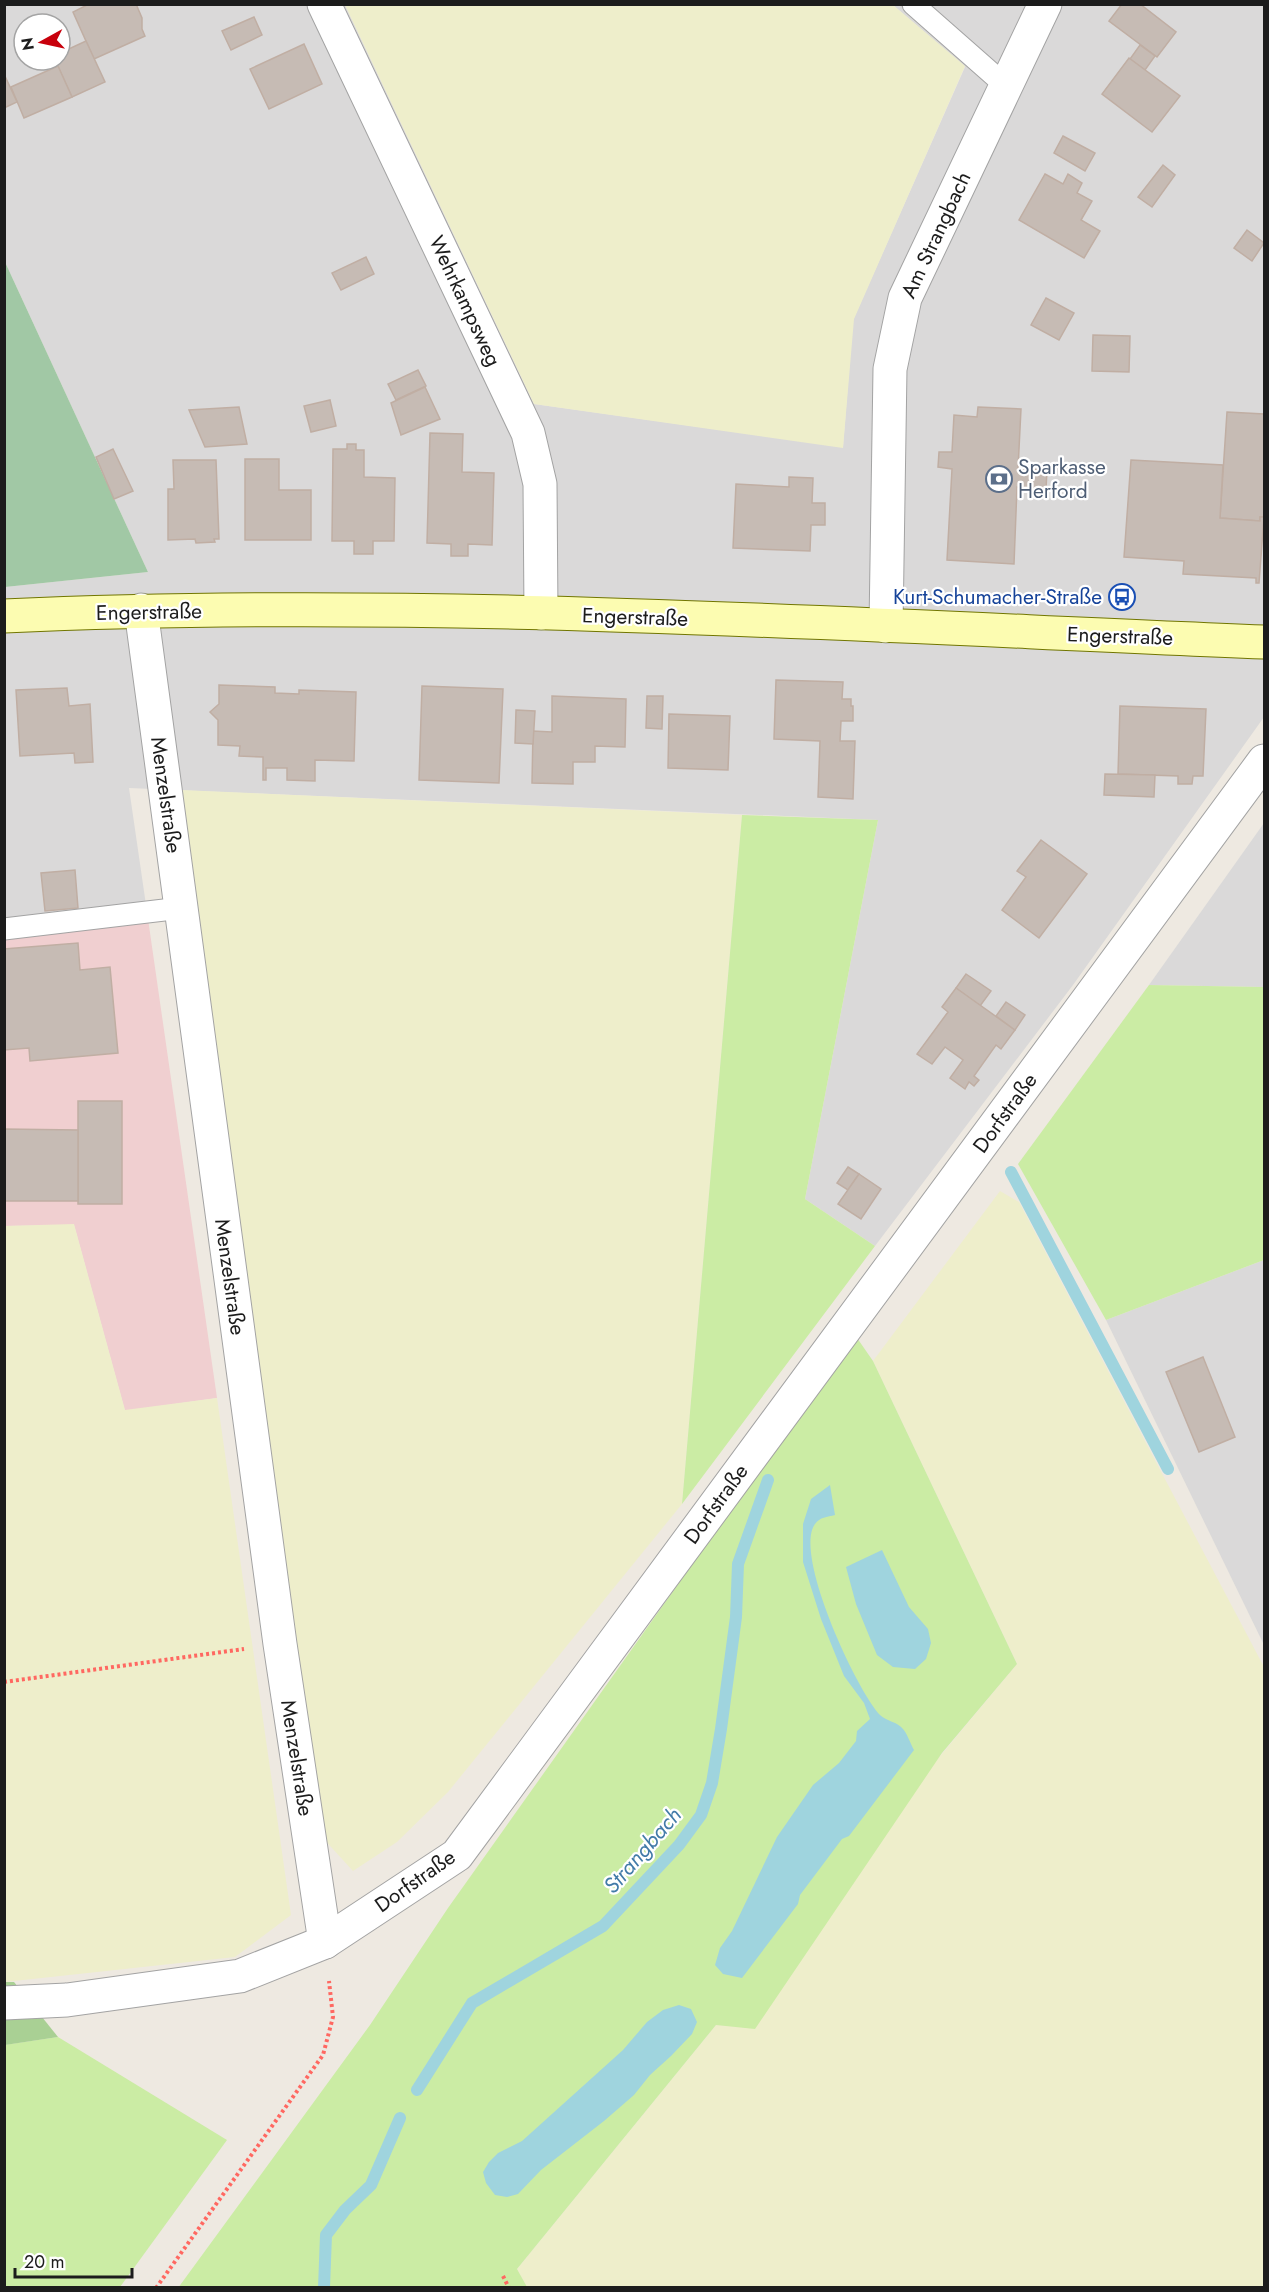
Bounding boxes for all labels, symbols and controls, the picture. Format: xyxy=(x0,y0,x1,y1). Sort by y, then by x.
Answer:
north arrow xyxy=(12,12,72,72)
text: N xyxy=(15,36,40,52)
street label: Am Strangbach xyxy=(894,167,978,303)
street label: Wehrkampsweg xyxy=(422,231,508,371)
place label: Sparkasse Herford xyxy=(1018,452,1106,506)
bank icon: Sparkasse Herford xyxy=(984,464,1014,494)
place label: Kurt-Schumacher-Straße xyxy=(893,582,1102,612)
bus stop icon: Kurt-Schumacher-Straße xyxy=(1107,582,1137,612)
street label: Engerstraße xyxy=(96,596,202,628)
street label: Engerstraße xyxy=(581,600,689,634)
street label: Engerstraße xyxy=(1066,619,1174,653)
street label: Menzelstraße xyxy=(143,735,189,855)
street label: Dorfstraße xyxy=(966,1067,1044,1159)
street label: Menzelstraße xyxy=(207,1217,253,1337)
street label: Dorfstraße xyxy=(677,1458,755,1550)
street label: Menzelstraße xyxy=(273,1698,321,1818)
water label: Strangbach xyxy=(595,1800,689,1900)
street label: Dorfstraße xyxy=(369,1842,462,1920)
scale bar xyxy=(15,2241,132,2279)
text: 20 m xyxy=(24,2249,64,2275)

